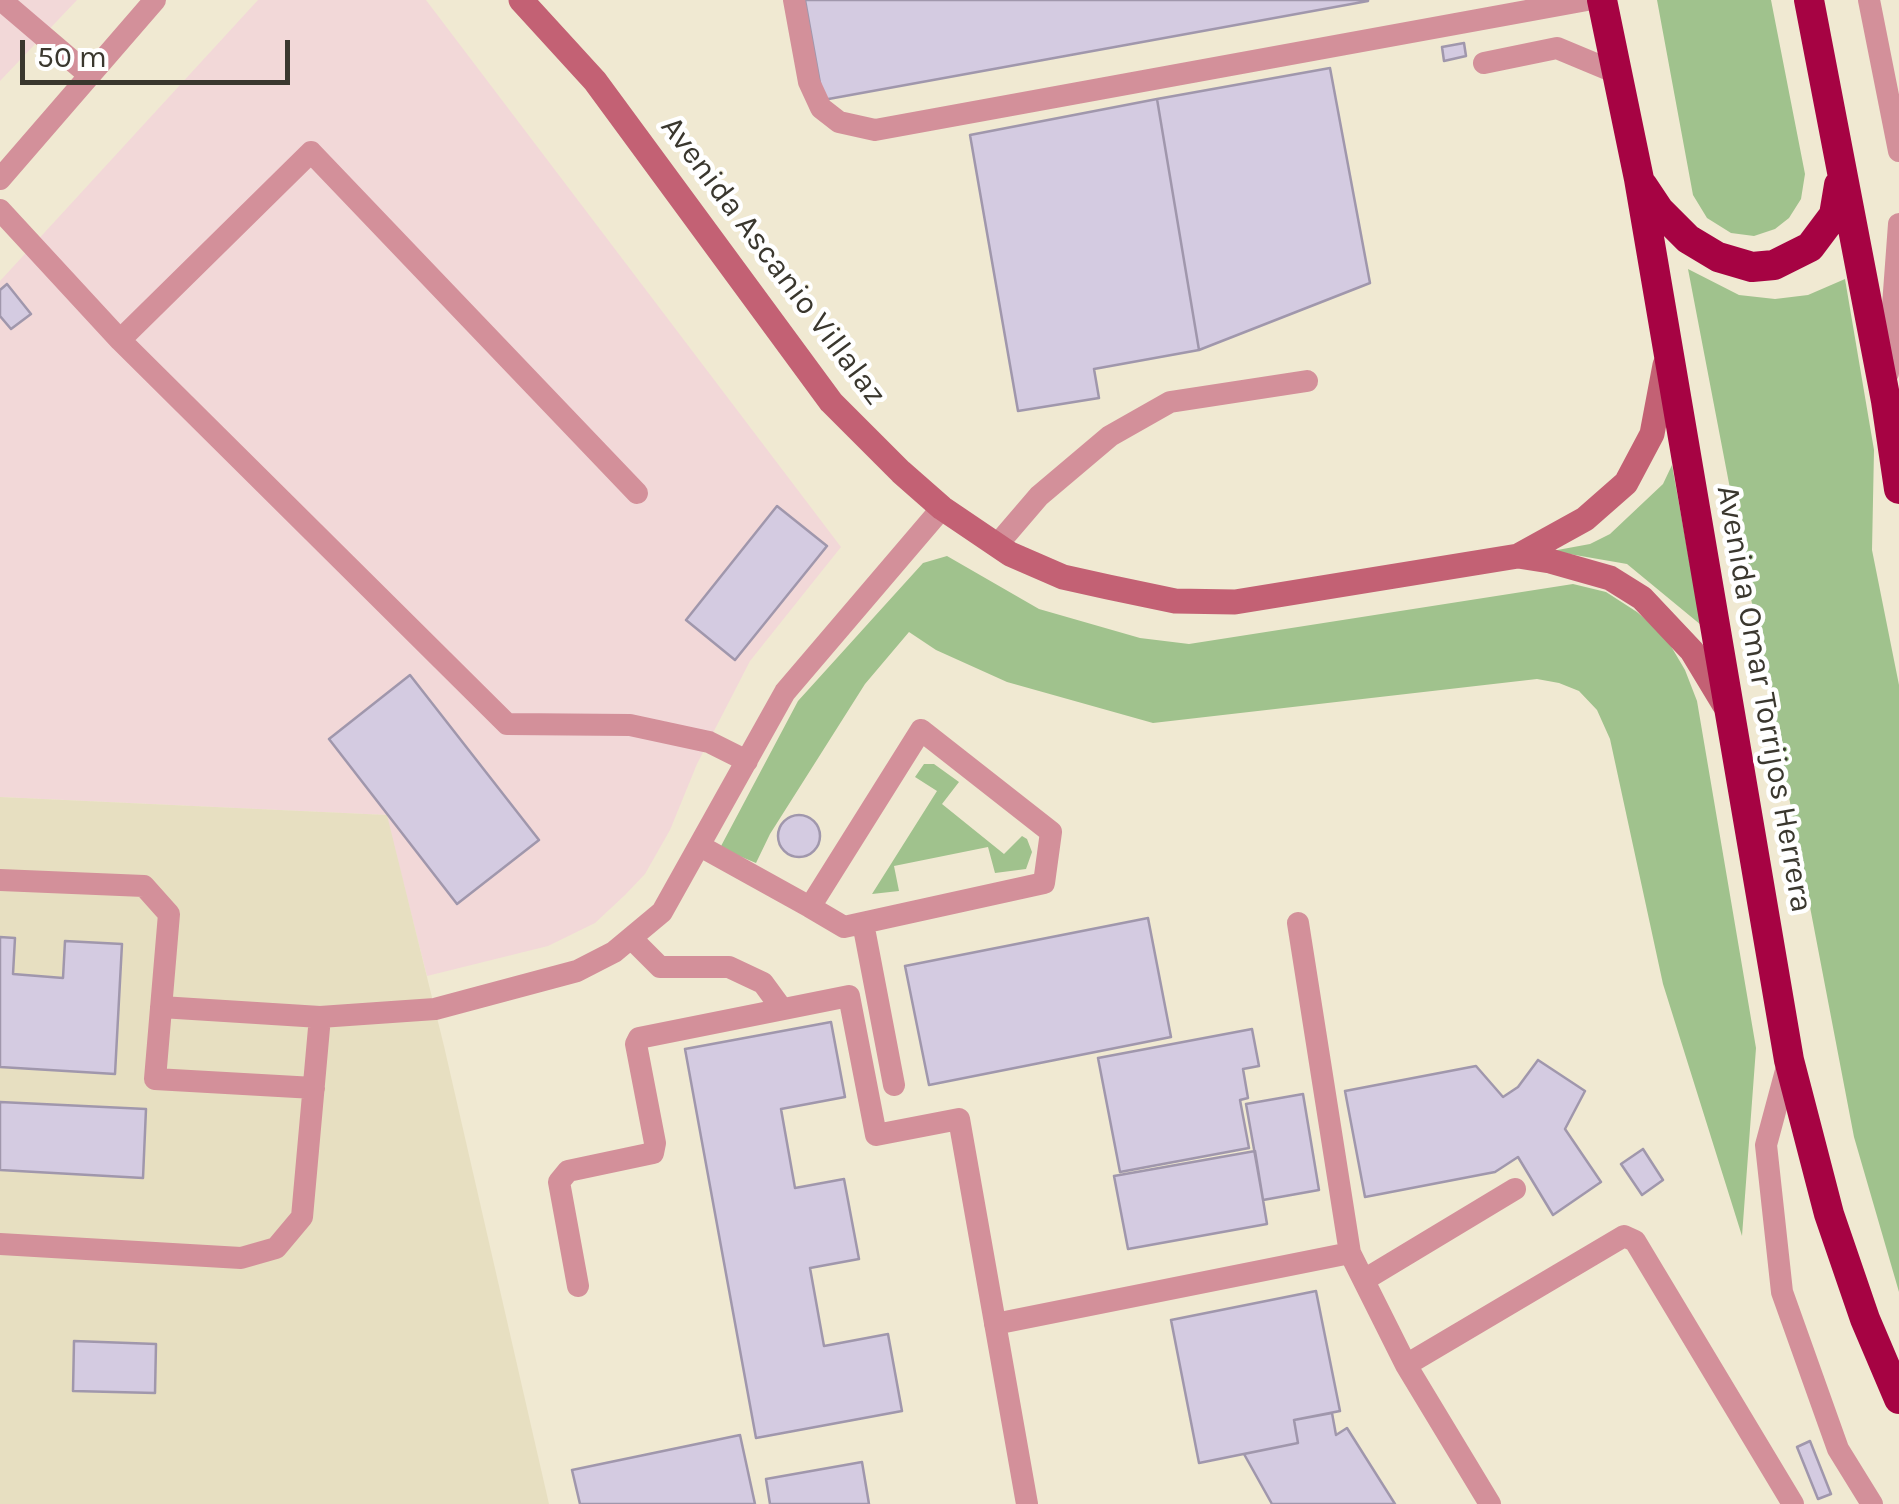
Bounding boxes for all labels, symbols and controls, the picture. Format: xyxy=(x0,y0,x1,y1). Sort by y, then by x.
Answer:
scale bar xyxy=(25,20,295,82)
text: 50 m xyxy=(37,39,107,75)
street label: Avenida Ascanio Villalaz xyxy=(652,109,894,413)
street label: Avenida Omar Torrijos Herrera xyxy=(1708,483,1820,915)

